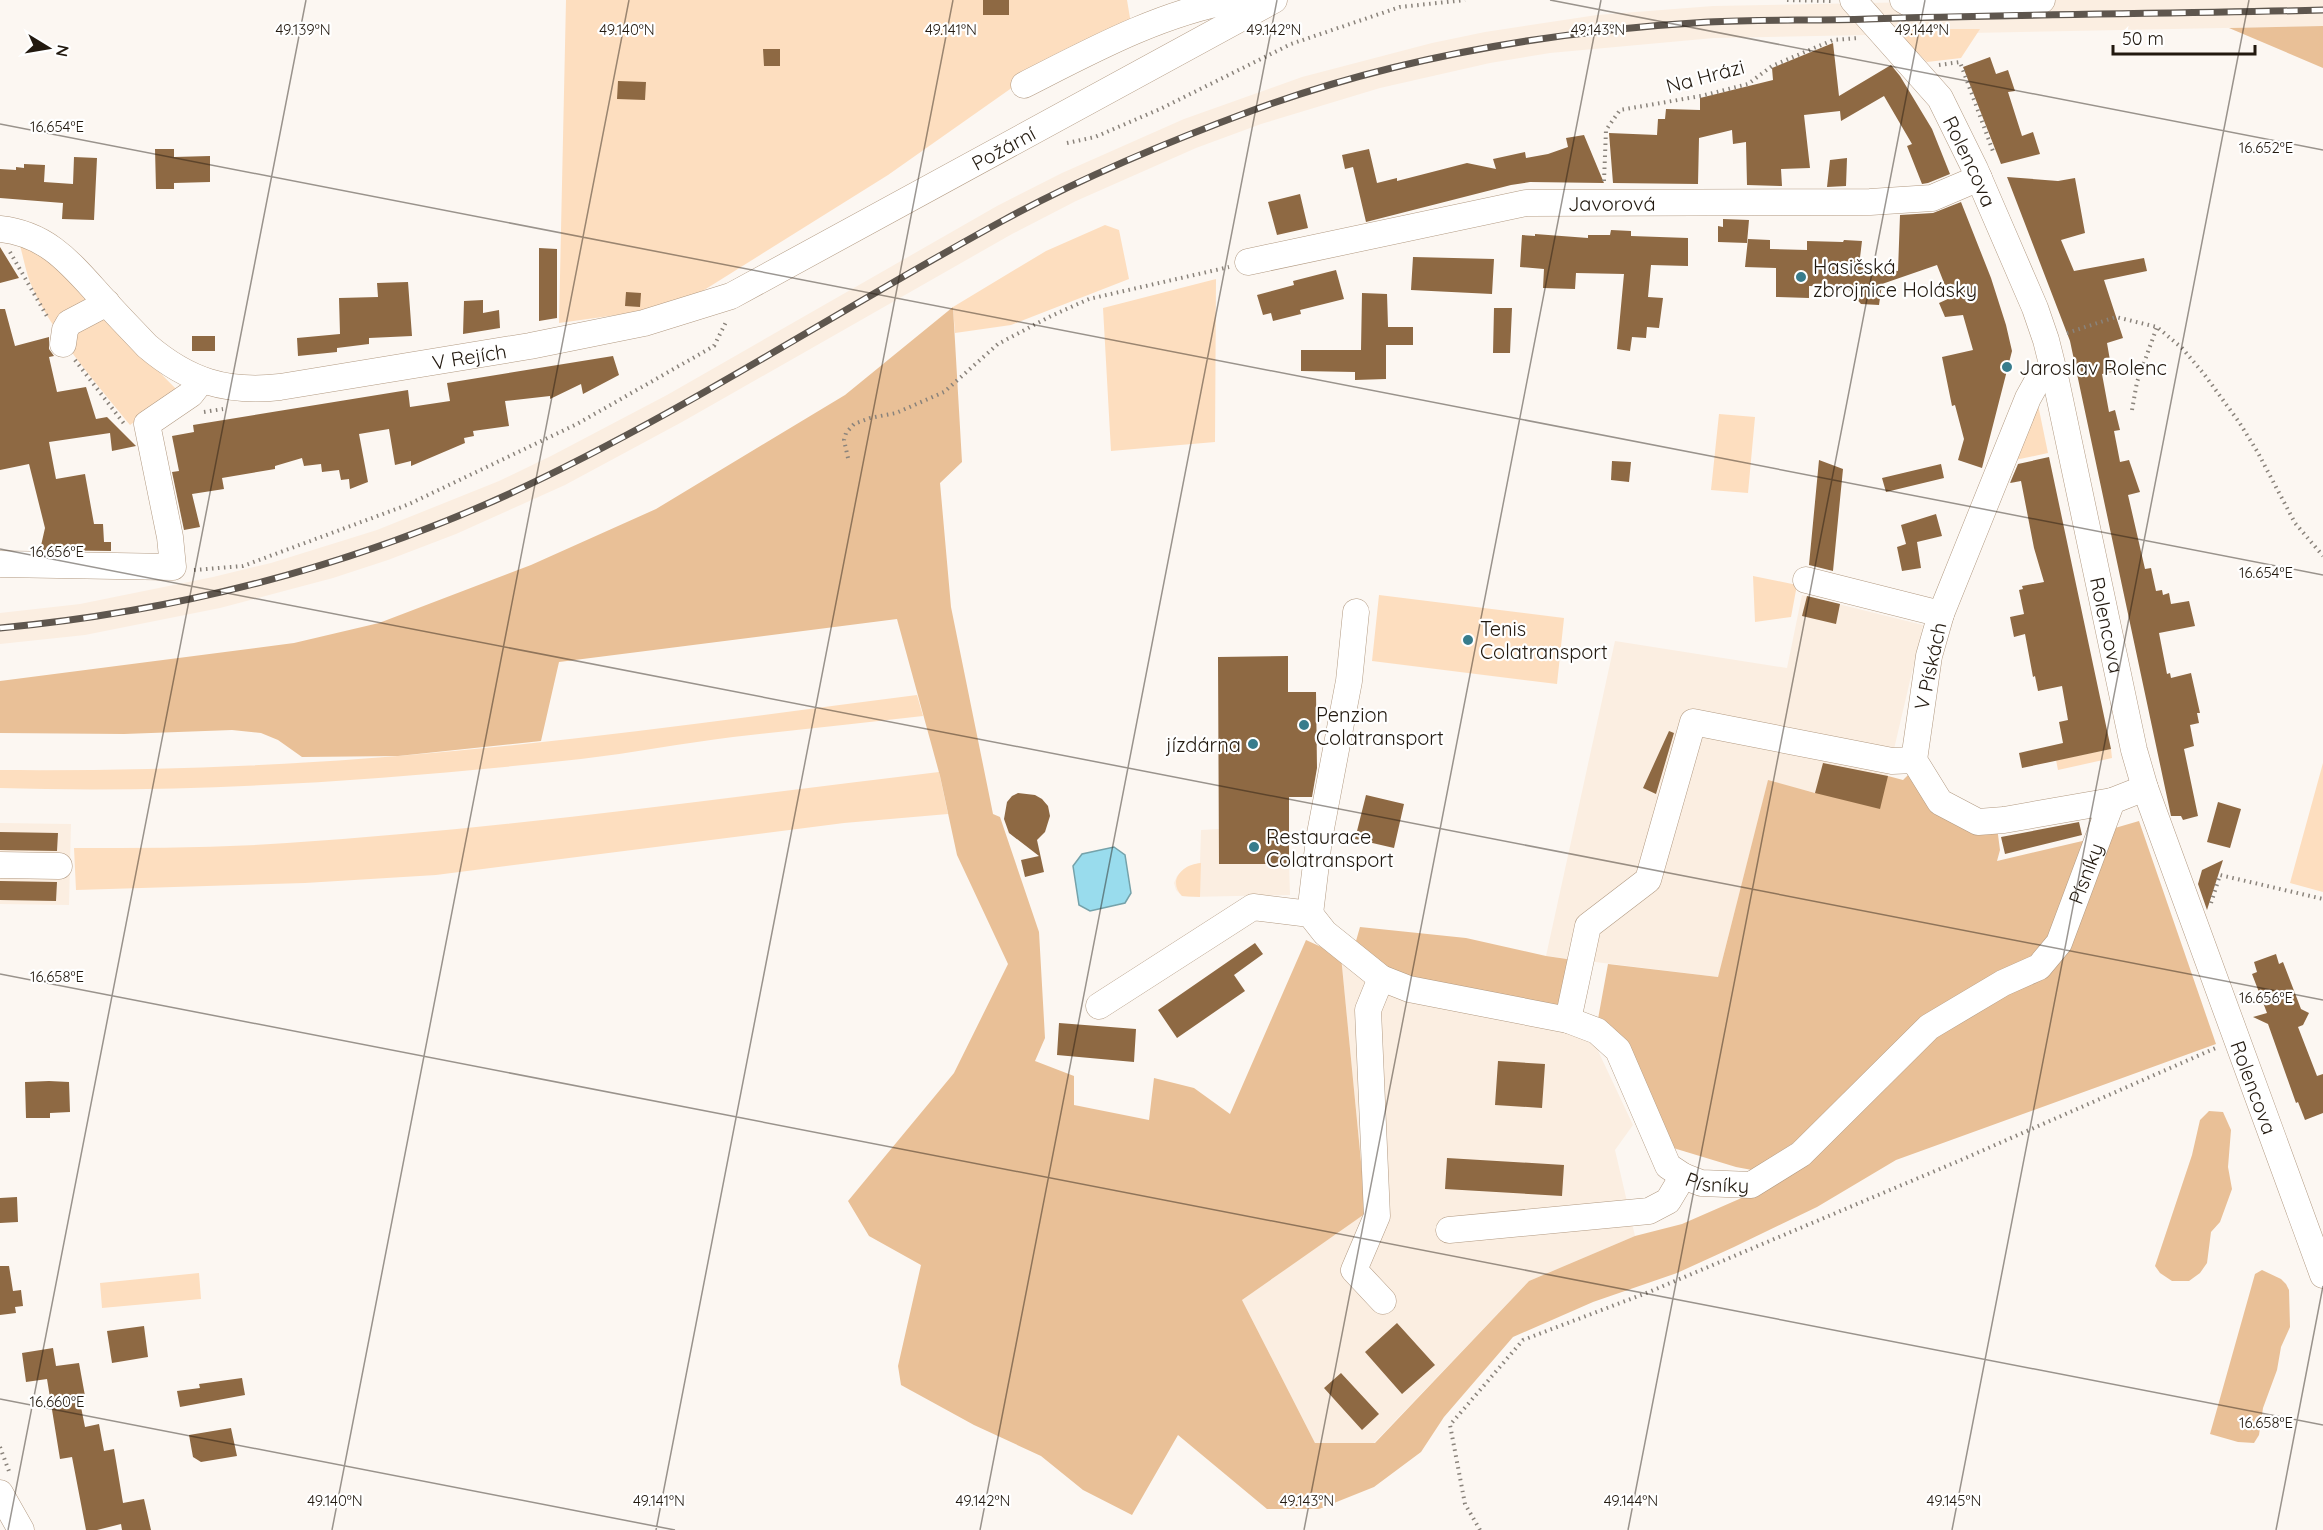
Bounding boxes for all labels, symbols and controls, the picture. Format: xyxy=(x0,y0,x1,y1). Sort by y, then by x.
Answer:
north arrow xyxy=(18,18,78,78)
scale bar xyxy=(2113,18,2256,56)
text: 49.139°N xyxy=(275,20,331,39)
text: 49.140°N xyxy=(599,20,655,39)
text: 49.141°N xyxy=(925,20,977,39)
text: 49.142°N xyxy=(1247,20,1301,39)
text: 49.143°N xyxy=(1571,20,1625,39)
text: 49.144°N xyxy=(1895,20,1949,39)
text: 50 m xyxy=(2122,27,2164,50)
text: N xyxy=(52,43,74,59)
street label: Na Hrázi xyxy=(1663,54,1747,98)
street label: Rolencova xyxy=(1938,111,2002,210)
text: 16.654°E xyxy=(30,117,84,136)
street label: Požární xyxy=(967,120,1040,175)
text: 16.652°E xyxy=(2239,138,2293,157)
street label: Javorová xyxy=(1568,190,1656,215)
place label: Hasičská zbrojnice Holásky xyxy=(1813,254,1977,302)
marker: Hasičská zbrojnice Holásky xyxy=(1794,270,1808,284)
street label: V Rejích xyxy=(430,338,508,374)
place label: Jaroslav Rolenc xyxy=(2019,355,2167,380)
marker: Jaroslav Rolenc xyxy=(2000,360,2014,374)
text: 16.656°E xyxy=(30,542,84,561)
text: 16.654°E xyxy=(2239,563,2293,582)
street label: Rolencova xyxy=(2085,575,2130,675)
place label: Tenis Colatransport xyxy=(1480,616,1608,664)
street label: V Pískách xyxy=(1909,620,1951,712)
marker: Tenis Colatransport xyxy=(1461,633,1475,647)
place label: Penzion Colatransport xyxy=(1316,702,1444,750)
marker: Penzion Colatransport xyxy=(1297,718,1311,732)
place label: jízdárna xyxy=(1165,732,1241,757)
marker: jízdárna xyxy=(1246,737,1260,751)
place label: Restaurace Colatransport xyxy=(1266,824,1394,872)
street label: Písníky xyxy=(2062,839,2108,907)
marker: Restaurace Colatransport xyxy=(1247,840,1261,854)
text: 16.658°E xyxy=(30,967,84,986)
text: 16.656°E xyxy=(2239,988,2293,1007)
street label: Rolencova xyxy=(2226,1037,2283,1137)
street label: Písníky xyxy=(1682,1166,1750,1197)
text: 16.660°E xyxy=(30,1392,84,1411)
text: 16.658°E xyxy=(2239,1413,2293,1432)
text: 49.140°N xyxy=(307,1491,363,1510)
text: 49.141°N xyxy=(633,1491,685,1510)
text: 49.142°N xyxy=(956,1491,1010,1510)
text: 49.143°N xyxy=(1280,1491,1334,1510)
text: 49.144°N xyxy=(1604,1491,1658,1510)
text: 49.145°N xyxy=(1927,1491,1981,1510)

